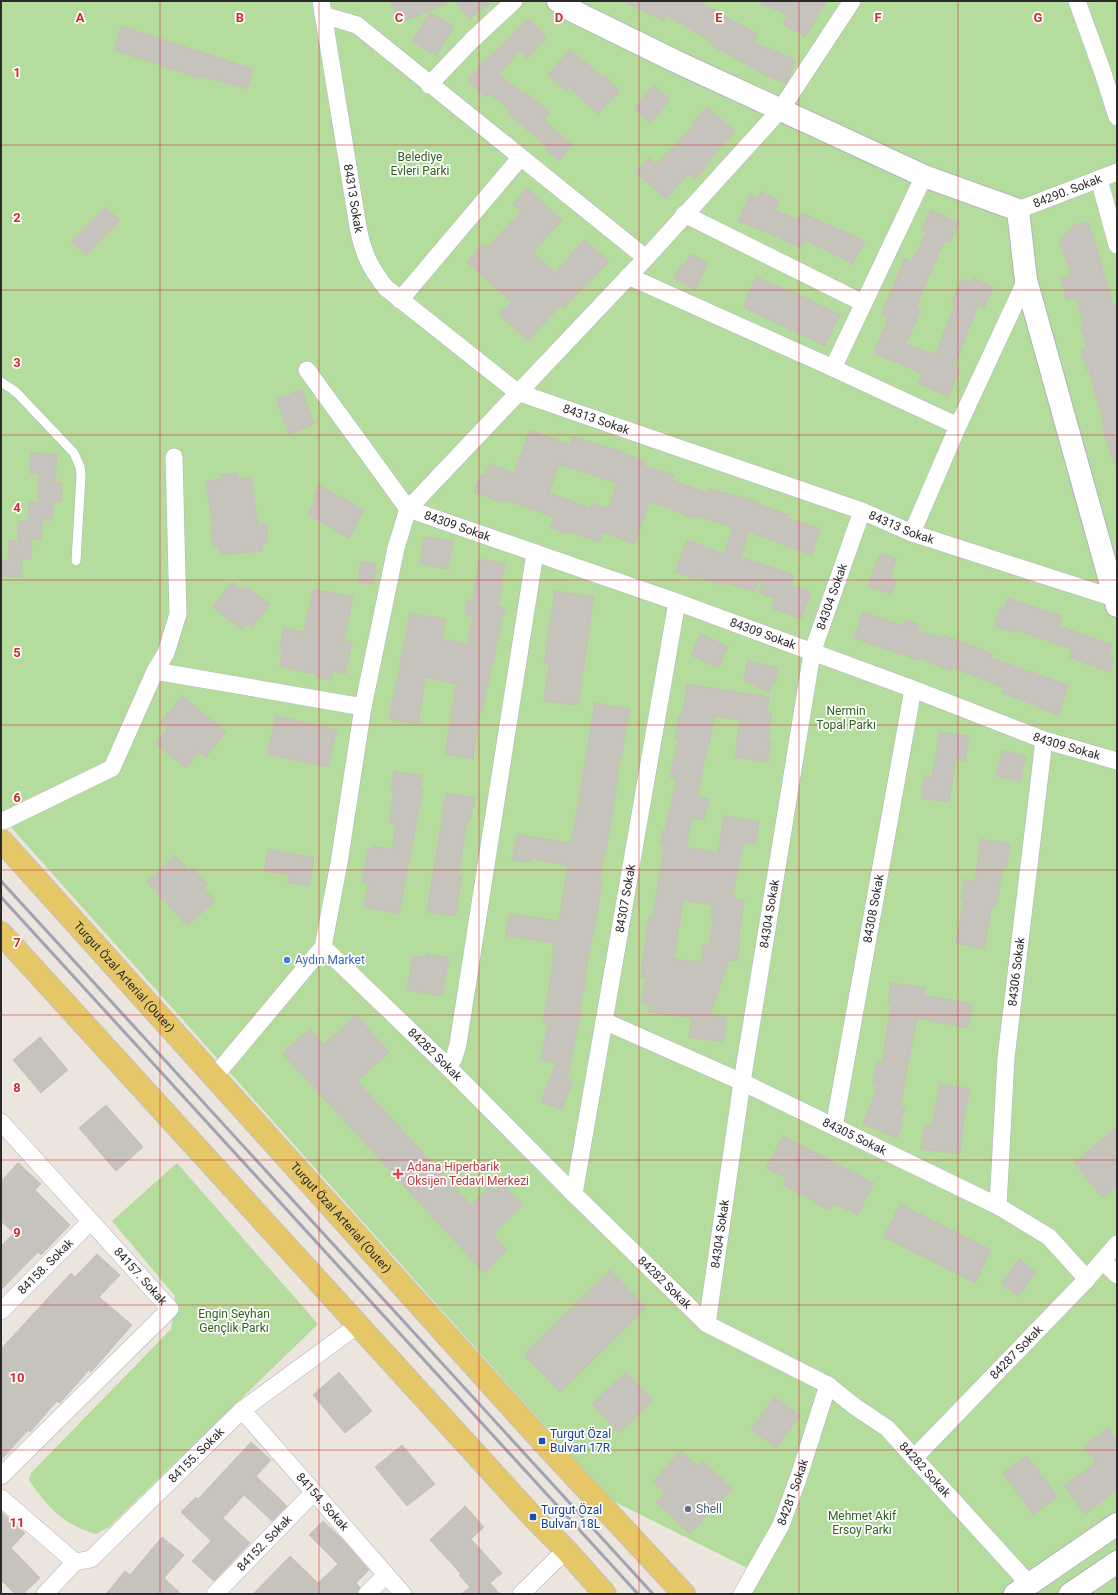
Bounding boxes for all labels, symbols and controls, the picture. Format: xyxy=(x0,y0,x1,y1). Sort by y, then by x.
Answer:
text: A xyxy=(76,10,85,25)
text: B xyxy=(236,10,244,25)
text: C xyxy=(395,10,404,25)
text: D xyxy=(555,10,563,25)
text: E xyxy=(715,10,723,25)
text: F xyxy=(874,10,882,25)
text: G xyxy=(1034,10,1043,25)
text: 1 xyxy=(13,65,21,80)
park label: Belediye Evleri Parki xyxy=(391,150,449,178)
street label: 84313 Sokak xyxy=(341,163,366,235)
street label: 84290. Sokak xyxy=(1031,171,1105,211)
text: 2 xyxy=(13,210,21,225)
text: 3 xyxy=(13,355,21,370)
street label: 84313 Sokak xyxy=(561,401,632,438)
text: 4 xyxy=(13,500,21,515)
street label: 84309 Sokak xyxy=(422,508,493,544)
street label: 84313 Sokak xyxy=(867,508,937,547)
street label: 84304 Sokak xyxy=(814,561,850,632)
street label: 84309 Sokak xyxy=(728,615,799,653)
text: 5 xyxy=(13,645,21,660)
park label: Nermin Topal Parkı xyxy=(816,704,876,732)
street label: 84309 Sokak xyxy=(1031,729,1103,763)
text: 6 xyxy=(13,790,21,805)
street label: 84307 Sokak xyxy=(613,862,638,934)
street label: 84308 Sokak xyxy=(860,872,887,944)
street label: 84304 Sokak xyxy=(757,877,782,949)
street label: Turgut Özal Arterial (Outer) xyxy=(71,919,177,1035)
text: 7 xyxy=(13,935,21,950)
street label: 84306 Sokak xyxy=(1005,936,1027,1007)
place label: Aydın Market xyxy=(295,953,365,967)
marker: Aydın Market xyxy=(282,955,292,965)
street label: 84282 Sokak xyxy=(405,1025,465,1084)
text: 8 xyxy=(13,1080,21,1095)
street label: 84305 Sokak xyxy=(820,1115,890,1158)
street label: Turgut Özal Arterial (Outer) xyxy=(288,1159,394,1276)
place label: Adana Hiperbarik Oksijen Tedavi Merkezi xyxy=(407,1160,529,1188)
marker: Adana Hiperbarik Oksijen Tedavi Merkezi xyxy=(392,1168,404,1180)
street label: 84304 Sokak xyxy=(708,1198,732,1269)
text: 9 xyxy=(13,1225,21,1240)
street label: 84158. Sokak xyxy=(15,1235,77,1297)
street label: 84157. Sokak xyxy=(111,1245,171,1309)
street label: 84282 Sokak xyxy=(635,1253,695,1313)
park label: Engin Seyhan Gençlik Parkı xyxy=(198,1307,270,1335)
street label: 84287 Sokak xyxy=(987,1322,1046,1382)
text: 10 xyxy=(10,1370,24,1385)
street label: 84155. Sokak xyxy=(165,1424,228,1486)
place label: Turgut Özal Bulvarı 17R xyxy=(550,1426,611,1455)
marker: Turgut Özal Bulvarı 17R xyxy=(537,1436,547,1446)
street label: 84282 Sokak xyxy=(896,1439,954,1501)
street label: 84281 Sokak xyxy=(774,1457,811,1527)
street label: 84154. Sokak xyxy=(293,1470,352,1534)
place label: Turgut Özal Bulvarı 18L xyxy=(541,1502,602,1531)
place label: Shell xyxy=(696,1502,722,1516)
marker: Shell xyxy=(683,1504,693,1514)
park label: Mehmet Akif Ersoy Parkı xyxy=(828,1509,897,1537)
street label: 84152. Sokak xyxy=(234,1511,295,1574)
marker: Turgut Özal Bulvarı 18L xyxy=(528,1512,538,1522)
text: 11 xyxy=(10,1515,24,1530)

